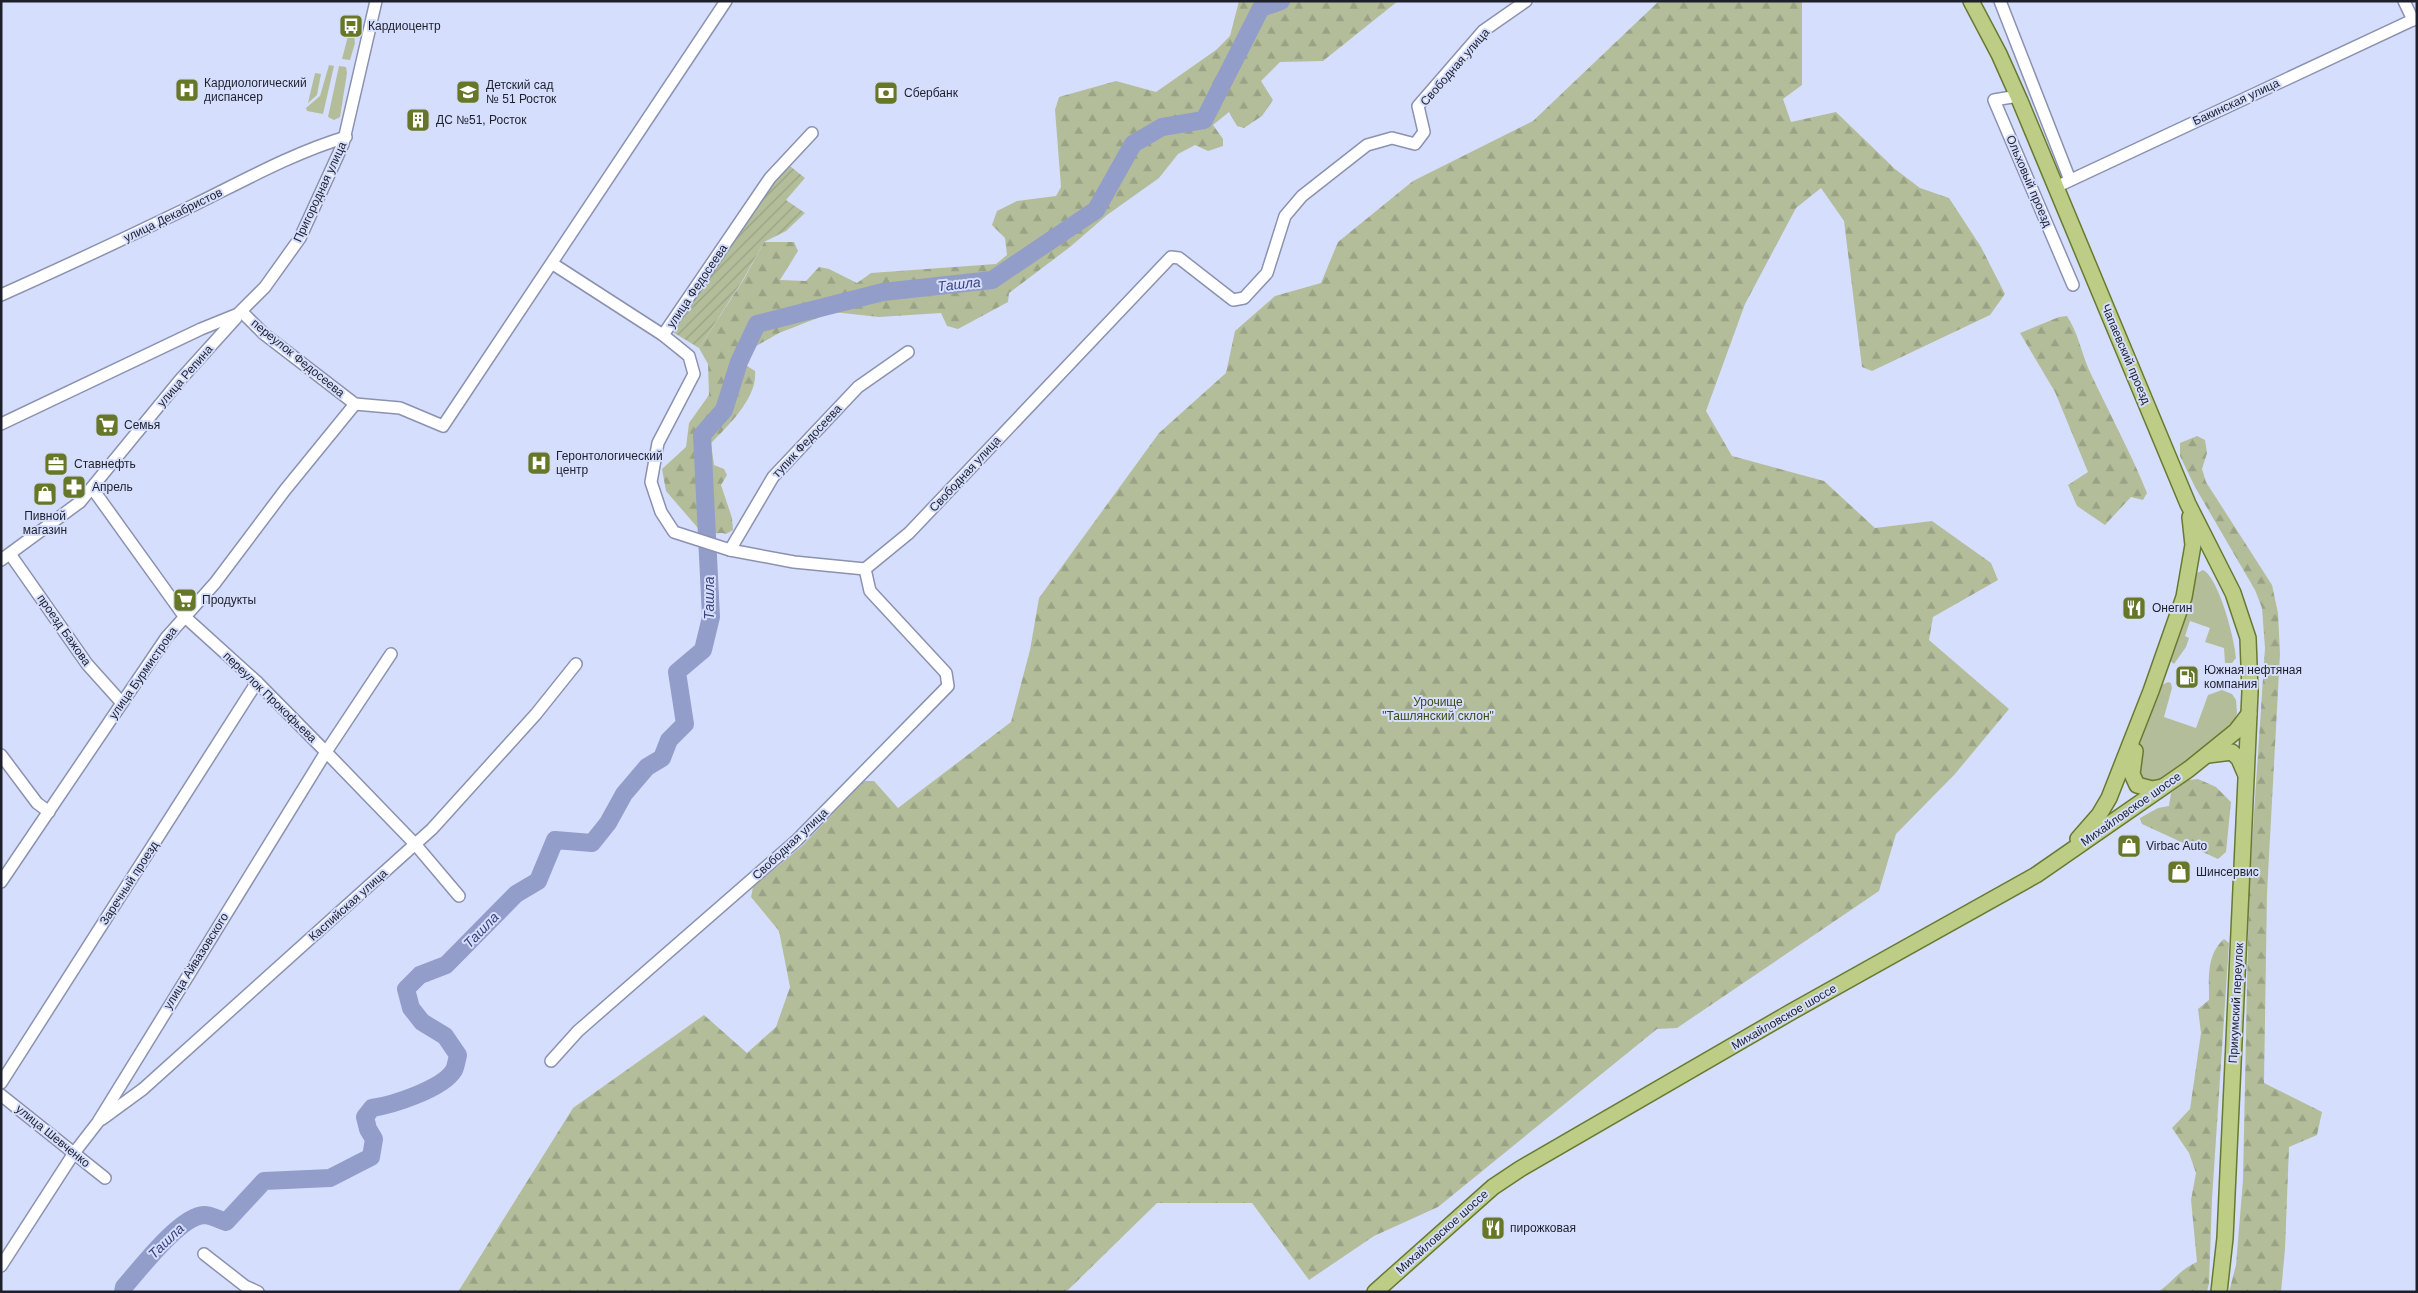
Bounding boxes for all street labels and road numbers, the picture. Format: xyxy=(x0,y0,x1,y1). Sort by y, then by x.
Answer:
street label: Свободная улица xyxy=(1418,25,1493,109)
street label: Бакинская улица xyxy=(2190,76,2282,128)
street label: Ольховый проезд xyxy=(2003,133,2055,229)
street label: Пригородная улица xyxy=(291,139,350,244)
street label: улица Декабристов xyxy=(121,185,225,245)
street label: улица Федосеева xyxy=(664,241,730,330)
street label: Чапаевский проезд xyxy=(2099,302,2153,406)
street label: переулок Федосеева xyxy=(249,316,348,400)
street label: улица Репина xyxy=(154,342,216,410)
street label: тупик Федосеева xyxy=(770,401,845,480)
street label: Свободная улица xyxy=(926,433,1004,515)
street label: проезд Бажова xyxy=(34,592,94,669)
street label: улица Бурмистрова xyxy=(106,624,180,722)
street label: переулок Прокофьева xyxy=(220,649,320,745)
street label: Михайловское шоссе xyxy=(2078,769,2184,849)
street label: Свободная улица xyxy=(749,805,831,883)
street label: Заречный проезд xyxy=(97,839,161,927)
street label: Каспийская улица xyxy=(306,866,390,944)
street label: улица Айвазовского xyxy=(161,910,232,1012)
street label: Прикумский переулок xyxy=(2226,942,2246,1064)
street label: Михайловское шоссе xyxy=(1729,981,1839,1053)
street label: улица Шевченко xyxy=(13,1102,93,1170)
street label: Михайловское шоссе xyxy=(1393,1187,1491,1277)

